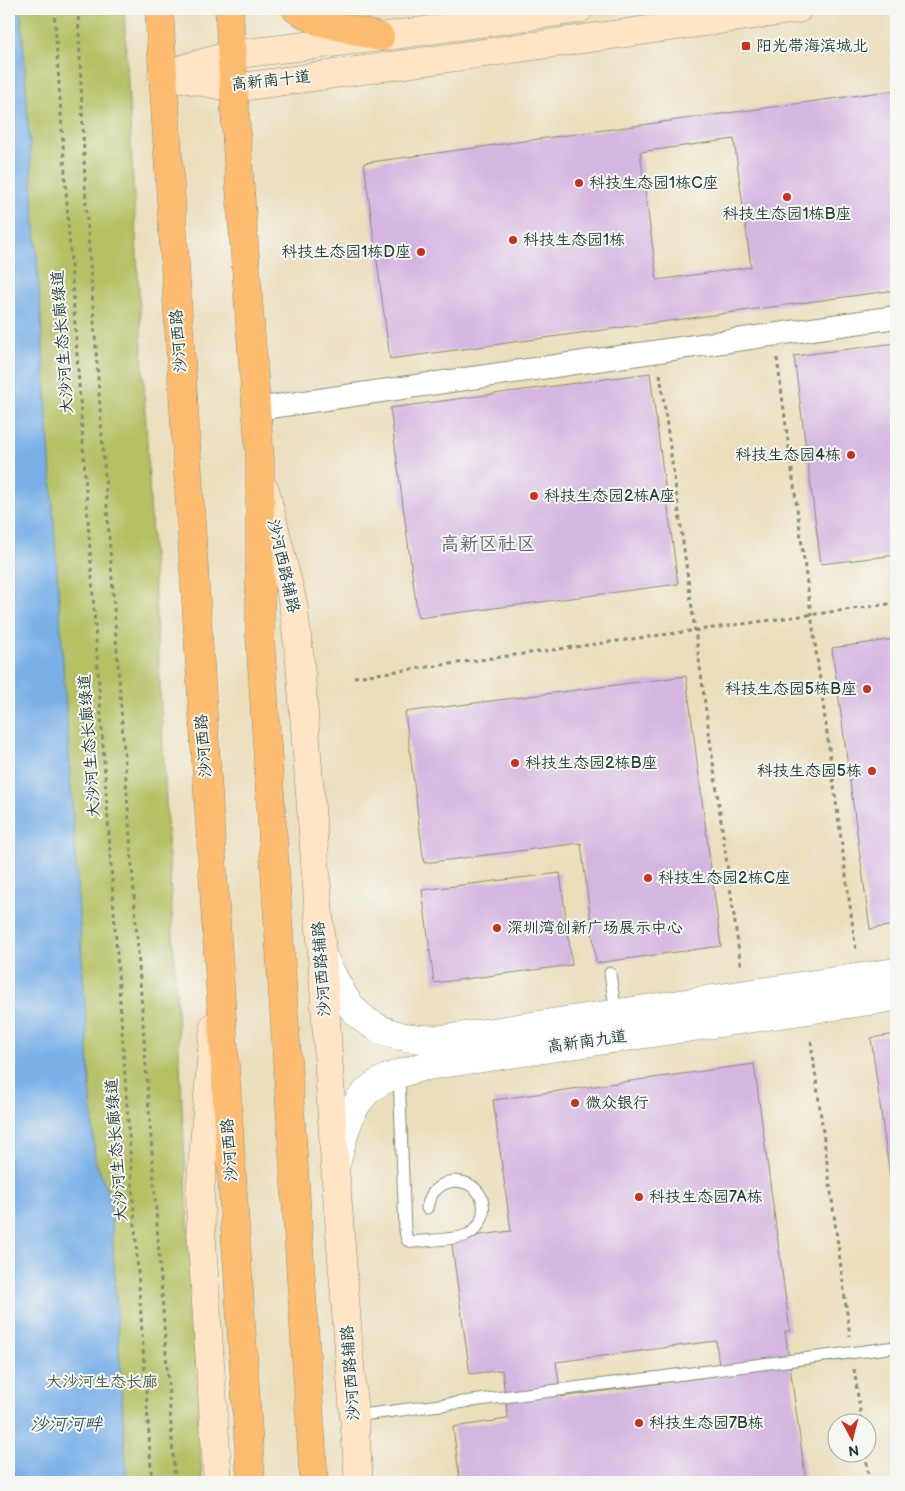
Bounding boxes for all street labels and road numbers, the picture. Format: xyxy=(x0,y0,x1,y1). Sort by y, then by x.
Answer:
street label: 高新南十道 xyxy=(230,67,312,95)
street label: 大沙河生态长廊绿道 xyxy=(49,270,77,414)
street label: 沙河西路 xyxy=(167,308,191,374)
street label: 沙河西路辅路 xyxy=(263,517,303,615)
street label: 大沙河生态长廊绿道 xyxy=(76,674,104,818)
street label: 沙河西路 xyxy=(192,713,216,779)
street label: 沙河西路辅路 xyxy=(309,920,335,1018)
street label: 高新南九道 xyxy=(546,1027,628,1057)
street label: 大沙河生态长廊绿道 xyxy=(103,1078,131,1222)
street label: 沙河西路 xyxy=(218,1117,242,1183)
street label: 沙河西路辅路 xyxy=(338,1324,364,1422)

